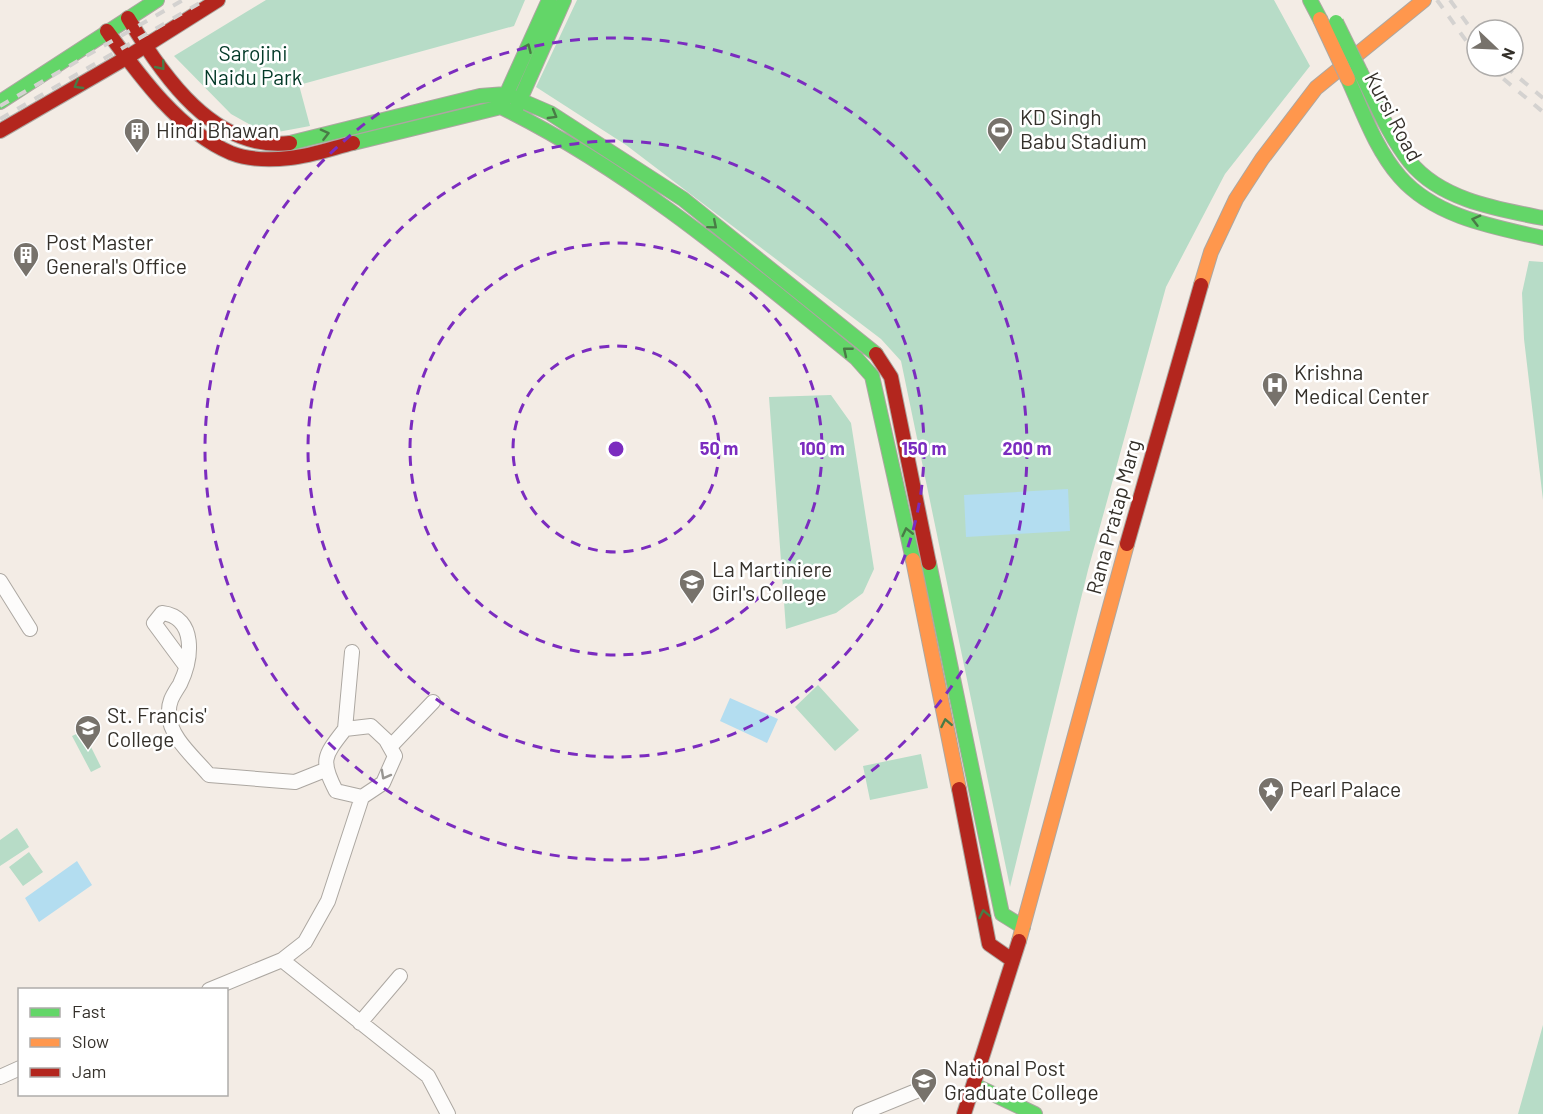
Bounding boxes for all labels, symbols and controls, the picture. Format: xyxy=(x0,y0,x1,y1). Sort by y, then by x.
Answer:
north arrow xyxy=(1465,18,1525,78)
park label: Sarojini Naidu Park xyxy=(204,40,302,89)
one-way arrow xyxy=(520,43,532,54)
text: N xyxy=(1498,45,1520,63)
one-way arrow xyxy=(154,59,165,70)
street label: Kursi Road xyxy=(1360,67,1428,165)
one-way arrow xyxy=(74,78,84,90)
place label: KD Singh Babu Stadium xyxy=(1020,104,1147,153)
one-way arrow xyxy=(547,108,557,119)
sports icon: KD Singh Babu Stadium xyxy=(985,115,1015,153)
building icon: Hindi Bhawan xyxy=(122,116,152,154)
place label: Hindi Bhawan xyxy=(156,117,279,142)
one-way arrow xyxy=(319,129,330,141)
one-way arrow xyxy=(1472,215,1482,227)
one-way arrow xyxy=(706,218,717,229)
place label: Post Master General's Office xyxy=(46,229,187,278)
building icon: Post Master General's Office xyxy=(11,240,41,278)
one-way arrow xyxy=(843,348,854,359)
place label: Krishna Medical Center xyxy=(1294,359,1429,408)
hospital icon: Krishna Medical Center xyxy=(1260,370,1290,408)
text: 50 m xyxy=(700,437,738,459)
text: 100 m xyxy=(799,437,845,459)
text: 150 m xyxy=(902,437,946,459)
text: 200 m xyxy=(1002,437,1052,459)
street label: Rana Pratap Marg xyxy=(1080,437,1145,597)
centre of rings xyxy=(606,439,626,459)
one-way arrow xyxy=(901,527,914,537)
place label: La Martiniere Girl's College xyxy=(712,556,832,605)
school or university icon: La Martiniere Girl's College xyxy=(677,567,707,605)
place label: St. Francis' College xyxy=(107,702,207,751)
school or university icon: St. Francis' College xyxy=(73,713,103,751)
one-way arrow xyxy=(940,718,953,728)
one-way arrow xyxy=(381,769,392,779)
place icon: Pearl Palace xyxy=(1256,775,1286,813)
place label: Pearl Palace xyxy=(1290,776,1401,801)
one-way arrow xyxy=(978,909,991,919)
legend xyxy=(18,988,228,1096)
text: Fast xyxy=(72,1000,106,1022)
text: Slow xyxy=(72,1030,109,1052)
place label: National Post Graduate College xyxy=(944,1055,1099,1104)
text: Jam xyxy=(72,1060,106,1082)
school or university icon: National Post Graduate College xyxy=(909,1066,939,1104)

